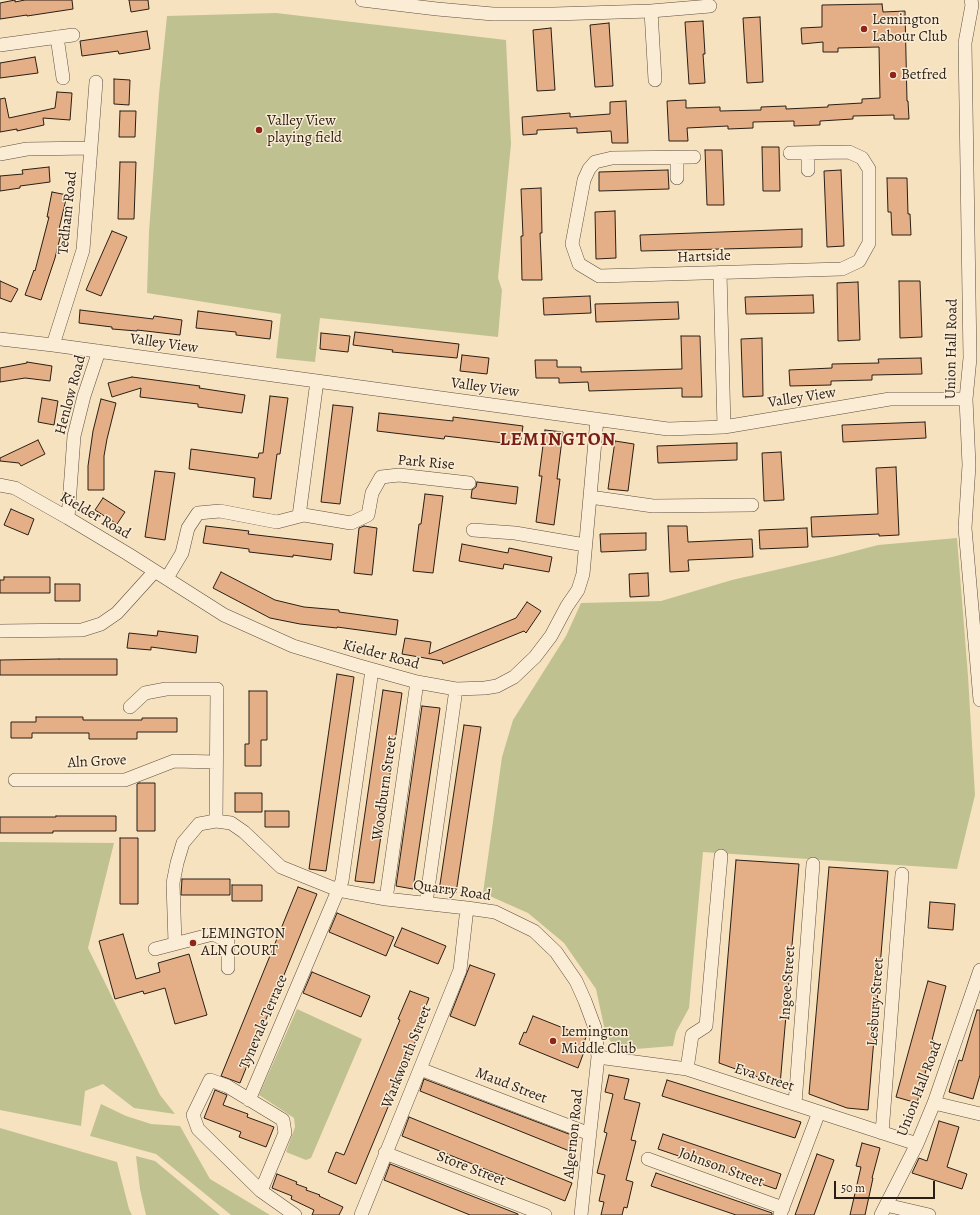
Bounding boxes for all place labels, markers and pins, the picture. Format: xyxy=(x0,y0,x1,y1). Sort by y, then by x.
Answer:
place label: Lemington Labour Club xyxy=(872,11,947,46)
marker: Lemington Labour Club xyxy=(859,24,869,34)
place label: Betfred xyxy=(901,66,947,84)
marker: Betfred xyxy=(888,70,898,80)
place label: Valley View playing field xyxy=(267,112,342,147)
marker: Valley View playing field xyxy=(254,125,264,135)
place label: LEMINGTON ALN COURT xyxy=(201,925,285,960)
marker: LEMINGTON ALN COURT xyxy=(188,938,198,948)
place label: Lemington Middle Club xyxy=(561,1023,636,1058)
marker: Lemington Middle Club xyxy=(548,1036,558,1046)

